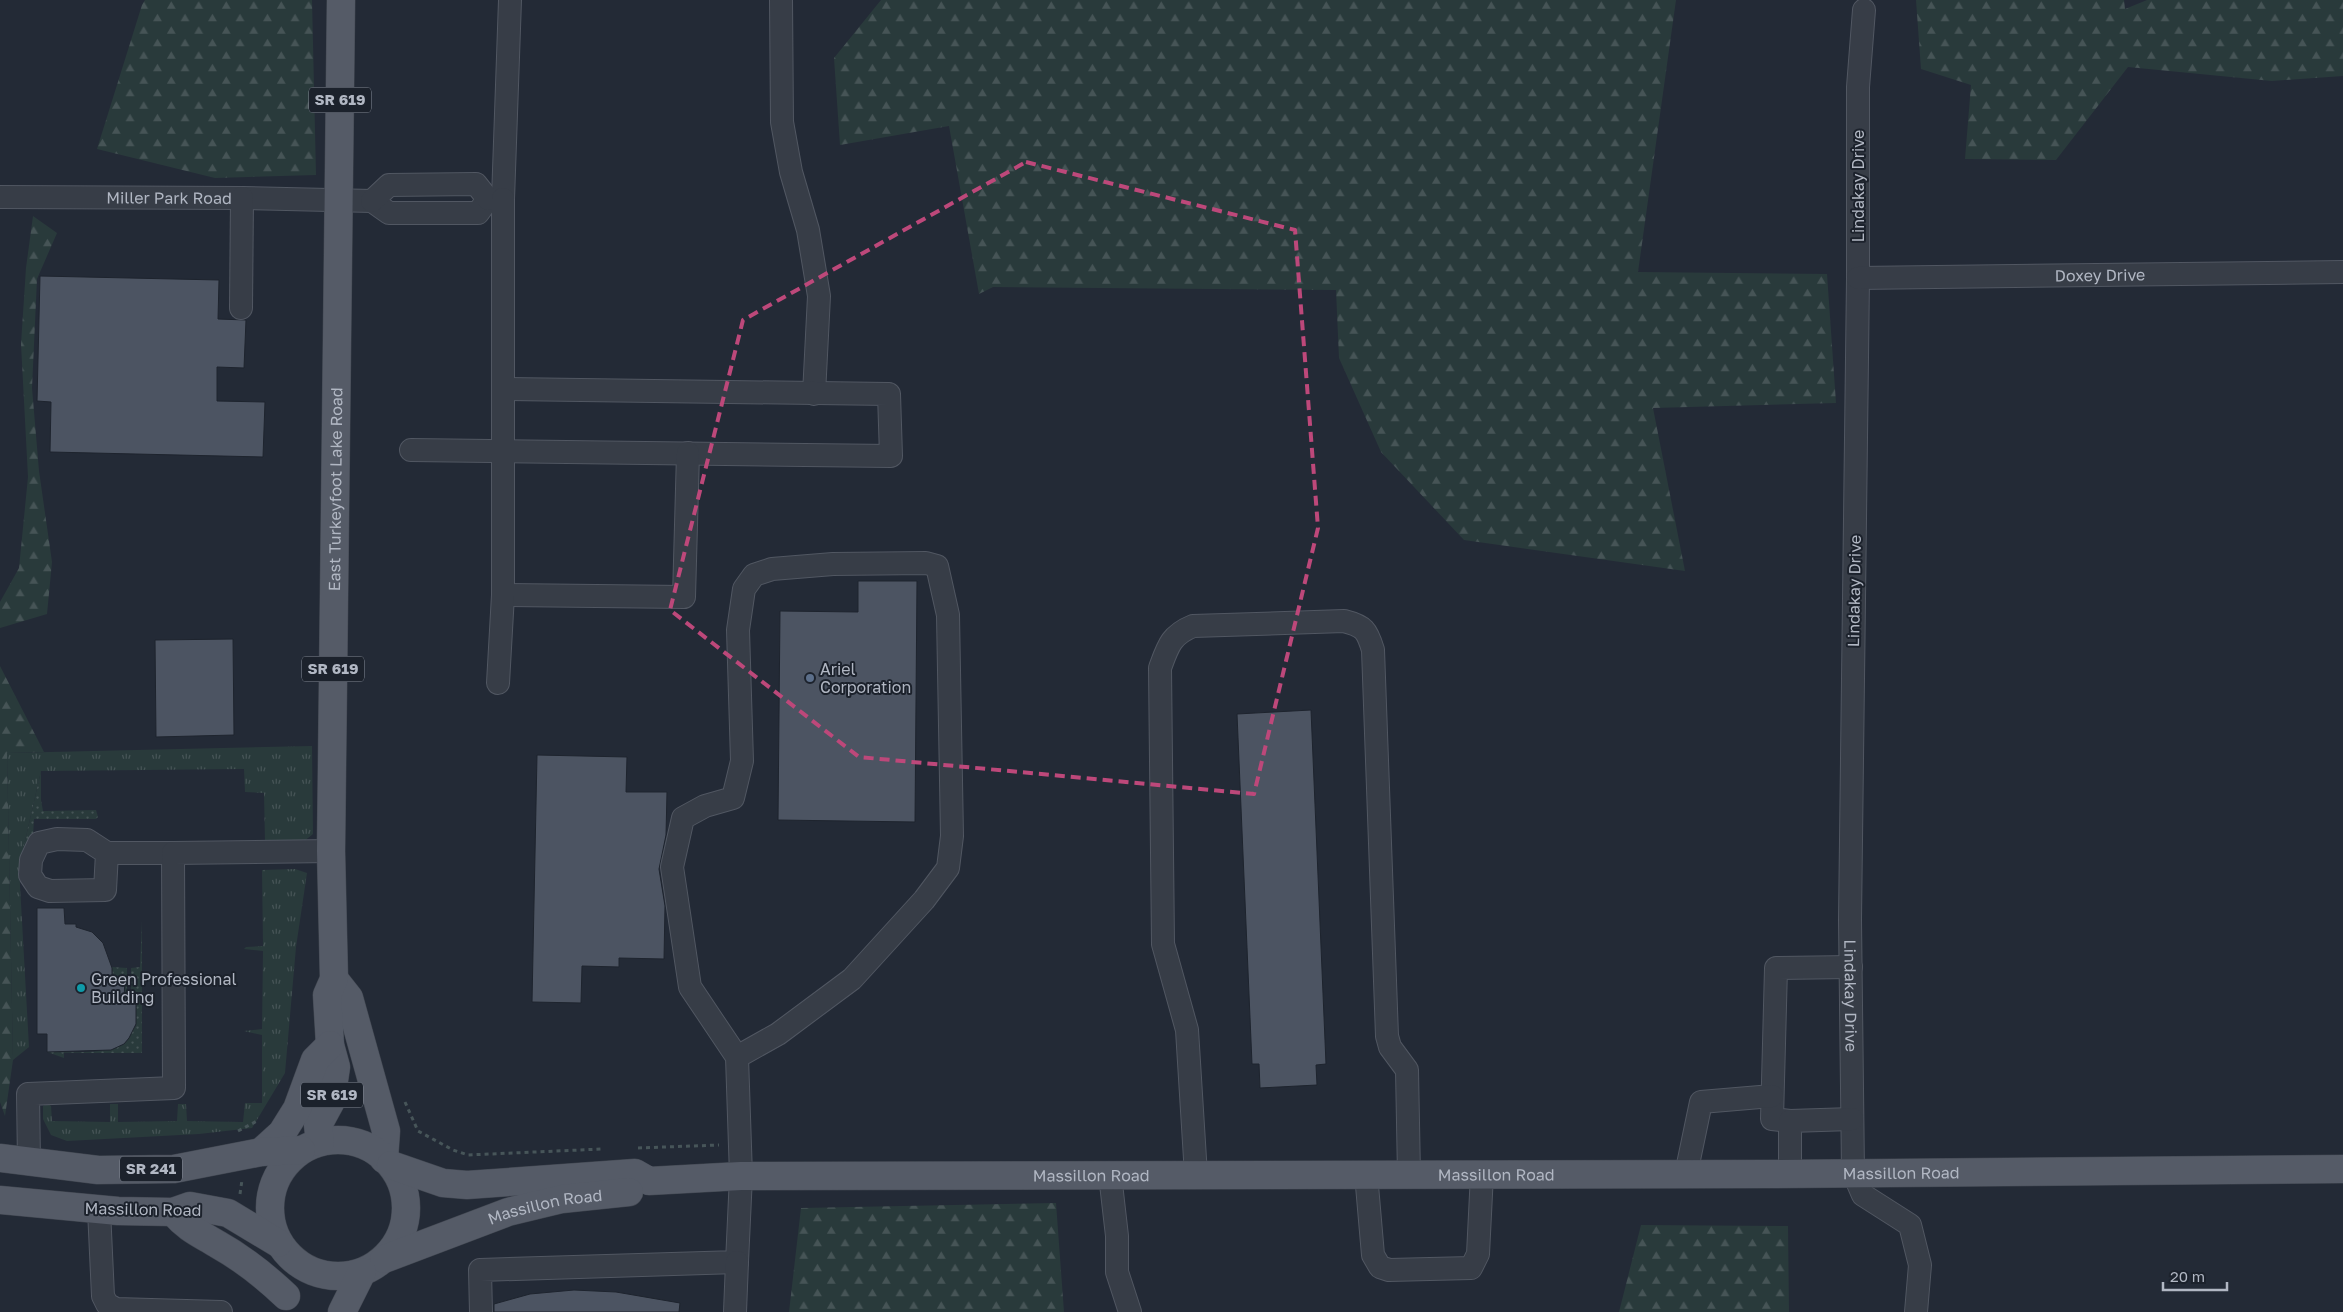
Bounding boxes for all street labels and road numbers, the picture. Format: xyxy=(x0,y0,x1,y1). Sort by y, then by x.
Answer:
road number: SR 619 xyxy=(309,88,371,112)
street label: Lindakay Drive xyxy=(1848,130,1868,242)
street label: Miller Park Road xyxy=(106,187,232,208)
street label: Doxey Drive xyxy=(2055,264,2145,286)
street label: East Turkeyfoot Lake Road xyxy=(324,387,346,591)
street label: Lindakay Drive xyxy=(1843,535,1865,647)
road number: SR 619 xyxy=(302,656,364,682)
street label: Lindakay Drive xyxy=(1840,939,1862,1052)
road number: SR 619 xyxy=(301,1082,363,1108)
road number: SR 241 xyxy=(120,1156,182,1182)
street label: Massillon Road xyxy=(1843,1162,1960,1183)
street label: Massillon Road xyxy=(1438,1164,1555,1185)
street label: Massillon Road xyxy=(1033,1165,1150,1185)
street label: Massillon Road xyxy=(485,1185,603,1229)
street label: Massillon Road xyxy=(84,1198,202,1220)

